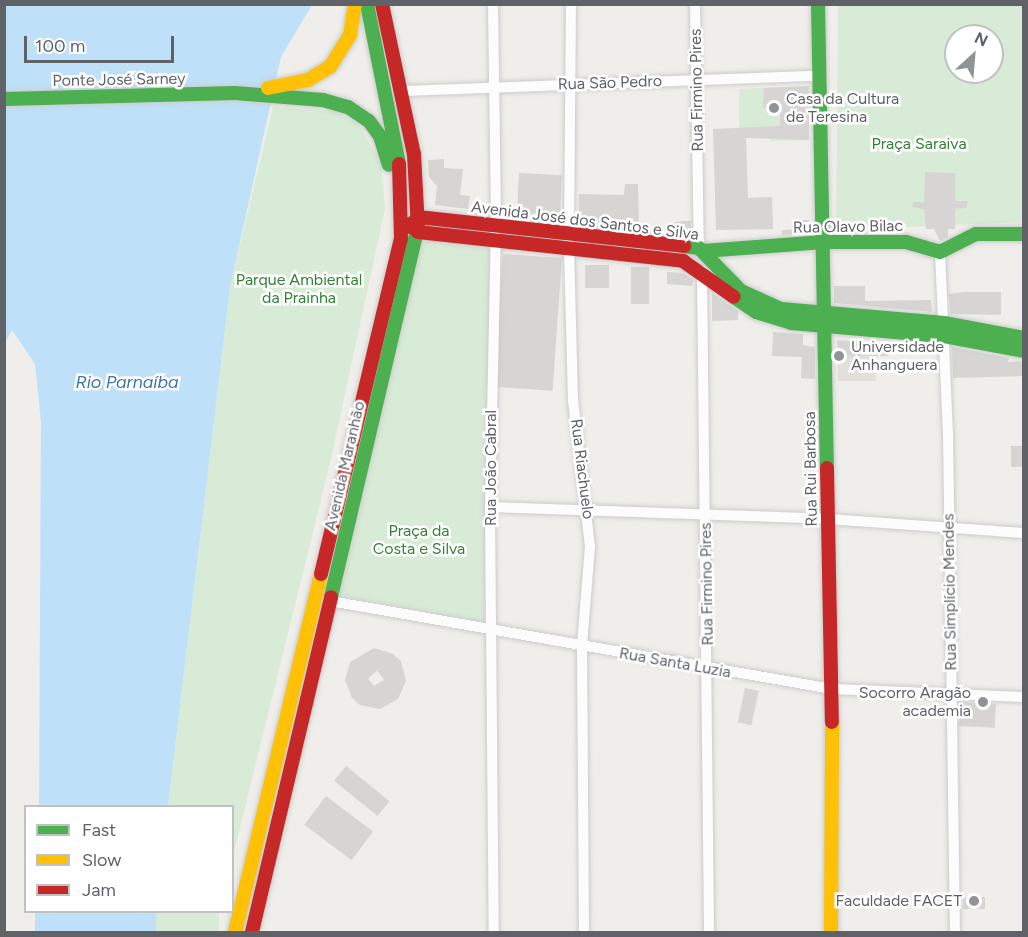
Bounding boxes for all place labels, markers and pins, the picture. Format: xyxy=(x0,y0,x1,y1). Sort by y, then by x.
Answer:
place label: Casa da Cultura de Teresina xyxy=(786,89,899,127)
marker: Casa da Cultura de Teresina xyxy=(767,101,781,115)
place label: Universidade Anhanguera xyxy=(851,337,944,375)
marker: Universidade Anhanguera xyxy=(832,349,846,363)
place label: Socorro Aragão academia xyxy=(859,683,971,721)
marker: Socorro Aragão academia xyxy=(976,695,990,709)
place label: Faculdade FACET xyxy=(836,891,962,911)
marker: Faculdade FACET xyxy=(967,894,981,908)

